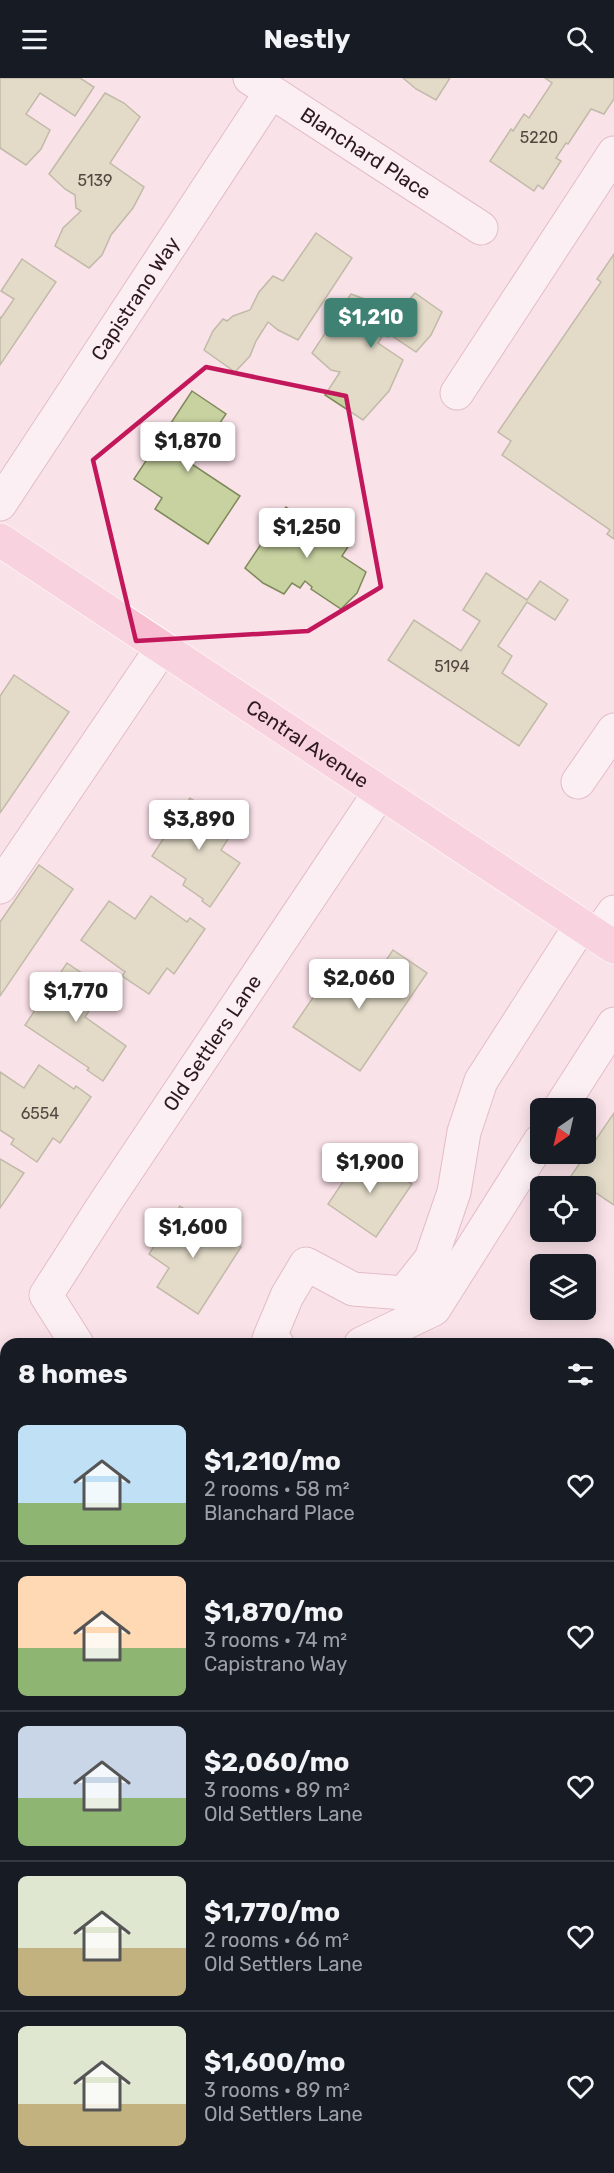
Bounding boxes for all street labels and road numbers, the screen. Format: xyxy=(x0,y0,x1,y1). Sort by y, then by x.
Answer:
street label: Blanchard Place xyxy=(296,102,436,204)
street label: Capistrano Way xyxy=(86,232,185,365)
street label: Central Avenue xyxy=(242,695,373,793)
street label: Old Settlers Lane xyxy=(158,970,266,1116)

